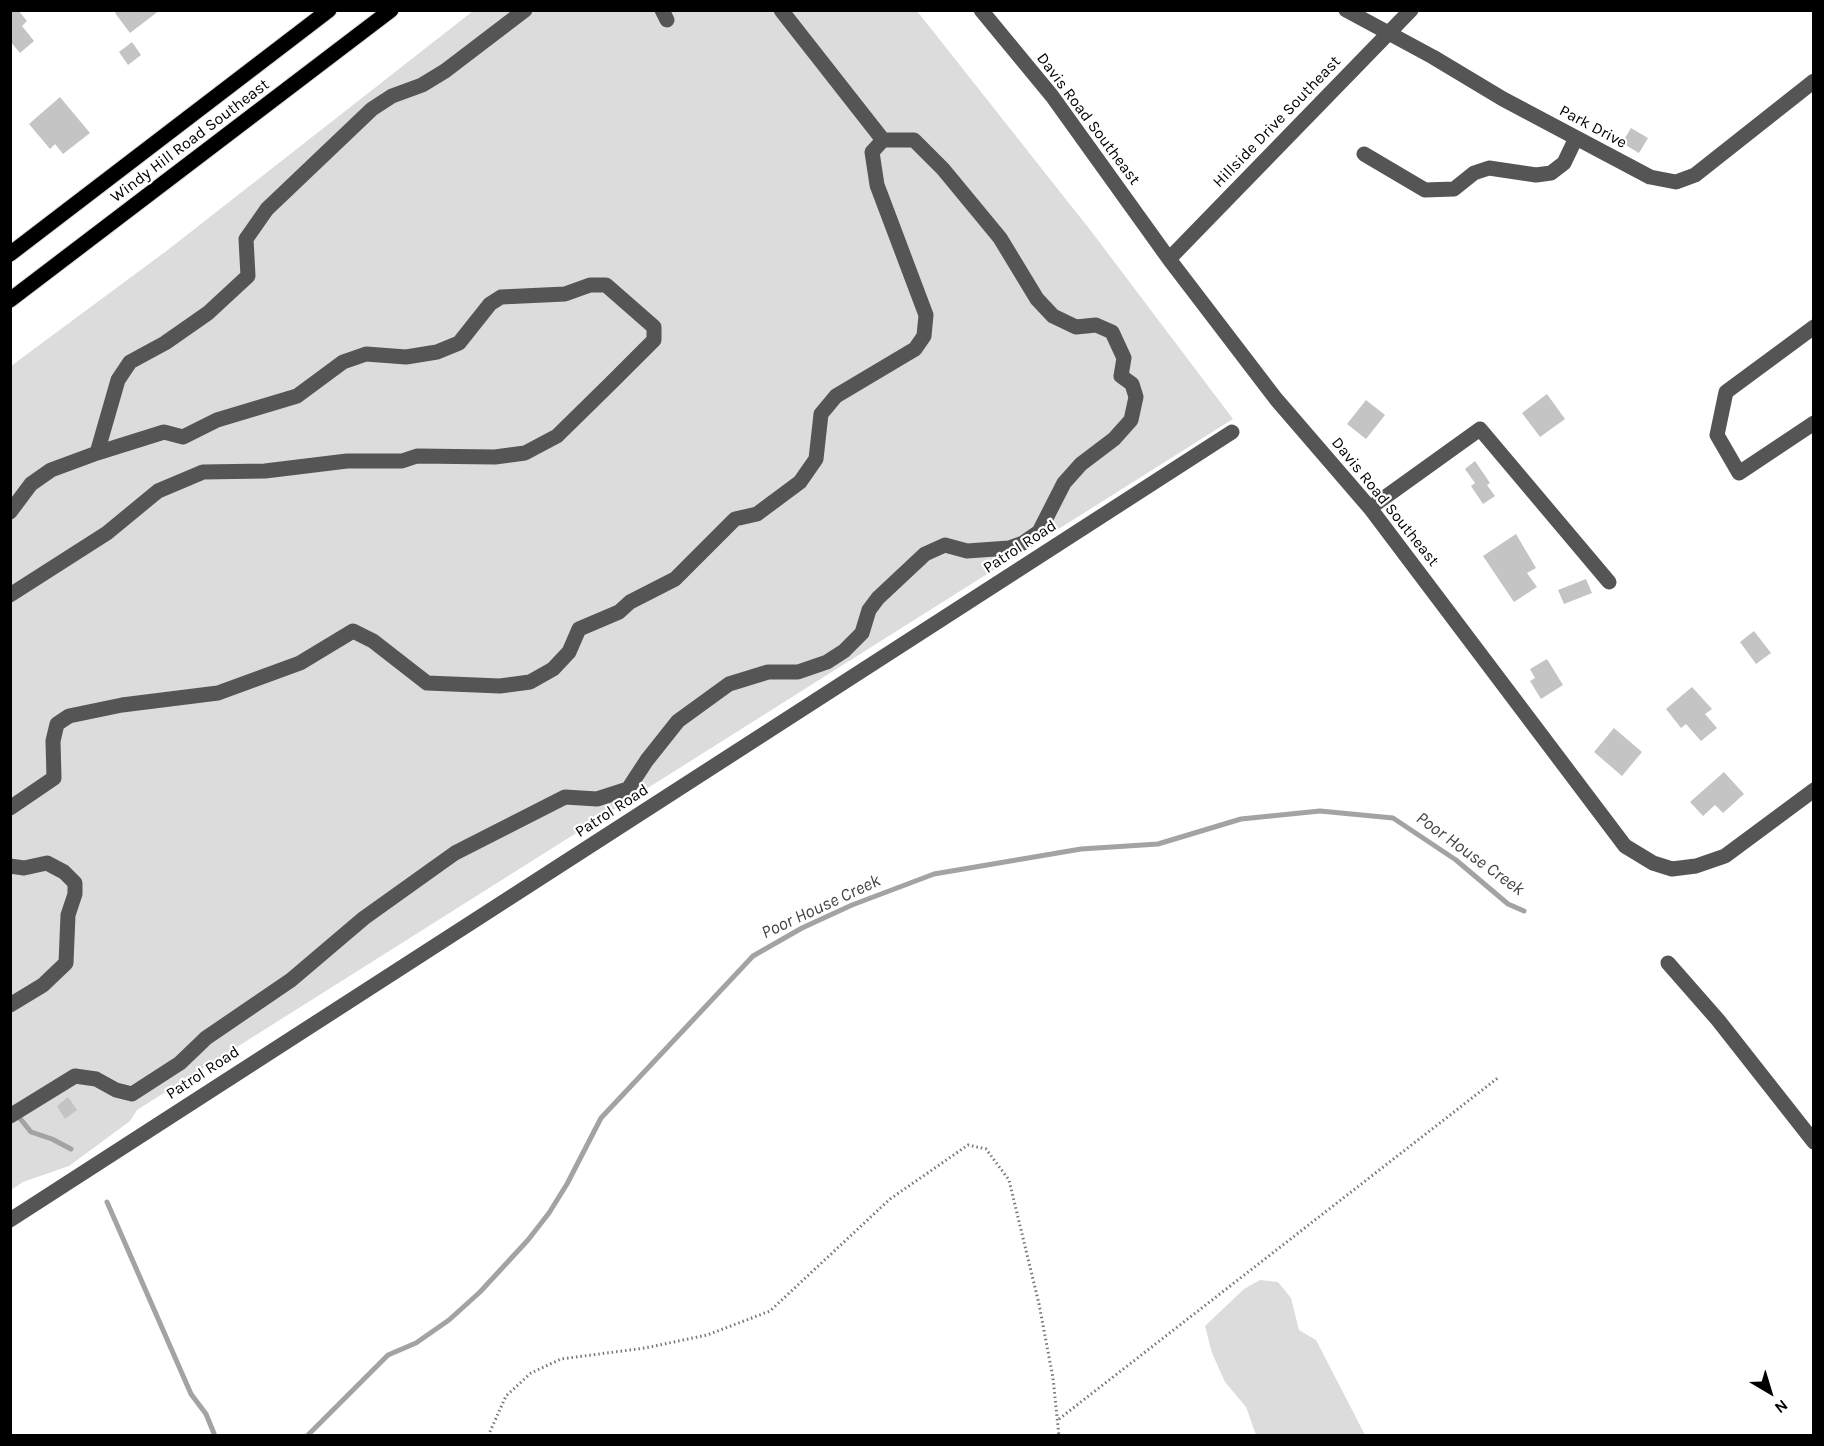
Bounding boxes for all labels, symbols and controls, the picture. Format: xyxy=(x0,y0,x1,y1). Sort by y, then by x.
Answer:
street label: Davis Road Southeast xyxy=(1032,49,1144,189)
street label: Hillside Drive Southeast xyxy=(1209,52,1345,192)
street label: Windy Hill Road Southeast xyxy=(107,75,273,207)
street label: Park Drive xyxy=(1556,101,1630,153)
street label: Davis Road Southeast xyxy=(1327,434,1443,570)
street label: Patrol Road xyxy=(980,516,1060,578)
street label: Patrol Road xyxy=(572,780,652,842)
water label: Poor House Creek xyxy=(1412,807,1528,901)
water label: Poor House Creek xyxy=(758,870,884,944)
street label: Patrol Road xyxy=(163,1042,243,1104)
north arrow xyxy=(1740,1362,1800,1422)
text: N xyxy=(1771,1396,1792,1418)

